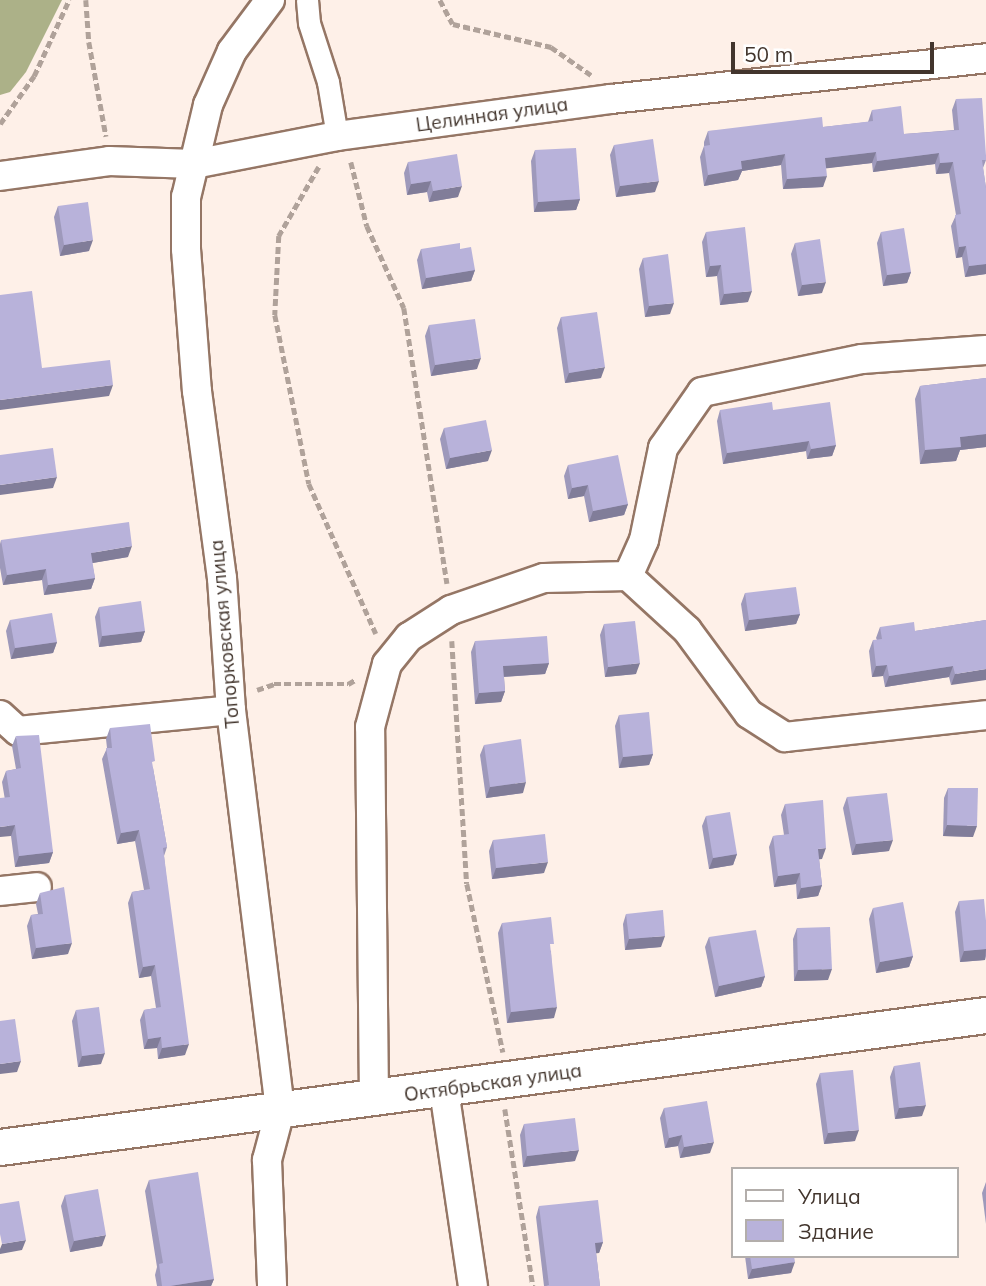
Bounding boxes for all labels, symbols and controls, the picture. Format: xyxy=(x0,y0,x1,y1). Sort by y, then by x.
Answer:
scale bar xyxy=(734,28,937,72)
text: 50 m xyxy=(744,41,793,67)
street label: Целинная улица xyxy=(414,93,570,137)
street label: Топорковская улица xyxy=(205,539,245,729)
street label: Октябрьская улица xyxy=(403,1059,583,1107)
legend xyxy=(730,1167,958,1258)
text: Улица xyxy=(798,1183,861,1209)
text: Здание xyxy=(798,1218,874,1244)

